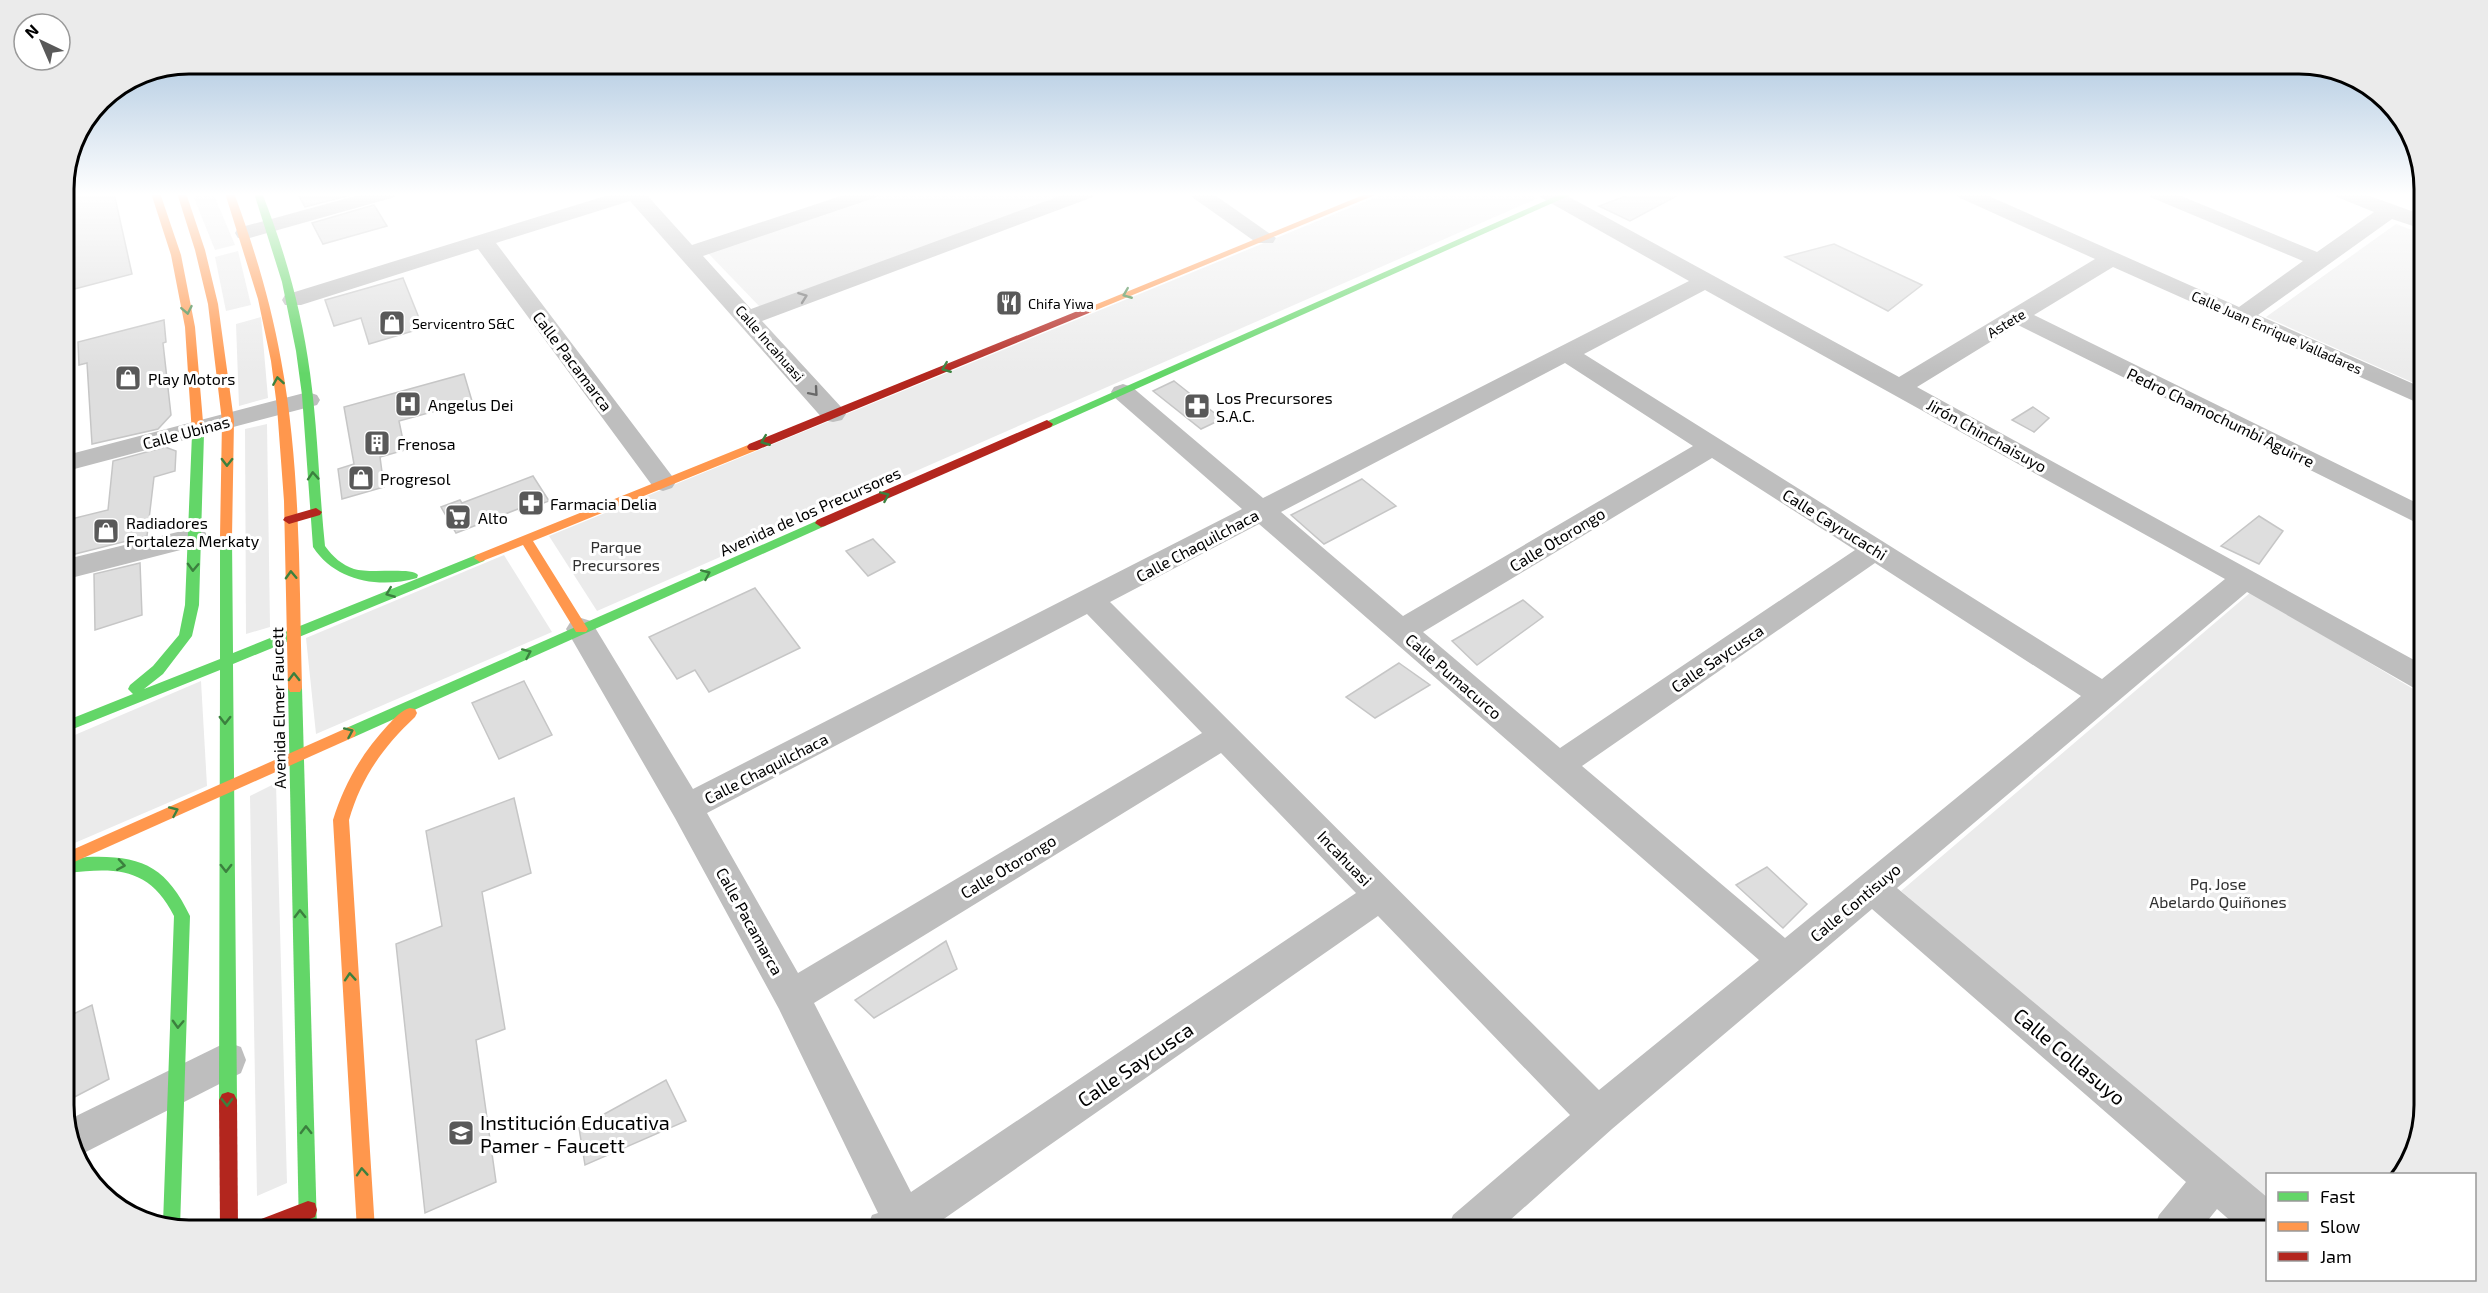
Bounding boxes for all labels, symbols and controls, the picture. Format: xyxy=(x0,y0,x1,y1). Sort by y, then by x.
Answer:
north arrow xyxy=(12,12,72,72)
text: N xyxy=(20,20,42,42)
one-way arrow xyxy=(1122,287,1133,299)
street label: Calle Juan Enrique Valladares xyxy=(2189,287,2365,377)
restaurant icon: Chifa Yiwa xyxy=(994,288,1024,318)
one-way arrow xyxy=(797,292,808,305)
place label: Chifa Yiwa xyxy=(1028,295,1094,312)
street label: Calle Incahuasi xyxy=(732,301,808,385)
one-way arrow xyxy=(180,305,193,315)
street label: Astete xyxy=(1984,305,2028,341)
street label: Calle Pacamarca xyxy=(529,307,617,415)
shop icon: Servicentro S&C xyxy=(377,308,407,338)
place label: Servicentro S&C xyxy=(412,315,515,332)
one-way arrow xyxy=(941,361,952,373)
shop icon: Play Motors xyxy=(113,363,143,393)
street label: Pedro Chamochumbi Aguirre xyxy=(2124,363,2318,471)
place label: Play Motors xyxy=(148,369,236,388)
one-way arrow xyxy=(273,376,285,385)
one-way arrow xyxy=(807,386,818,396)
place label: Los Precursores S.A.C. xyxy=(1216,388,1333,425)
hospital icon: Angelus Dei xyxy=(393,389,423,419)
pharmacy icon: Los Precursores S.A.C. xyxy=(1182,391,1212,421)
street label: Jirón Chinchaisuyo xyxy=(1924,394,2050,476)
place label: Angelus Dei xyxy=(428,395,513,414)
street label: Calle Ubinas xyxy=(140,411,232,453)
building icon: Frenosa xyxy=(362,428,392,458)
place label: Frenosa xyxy=(397,434,455,453)
one-way arrow xyxy=(761,434,772,446)
one-way arrow xyxy=(221,458,233,467)
street label: Avenida de los Precursores xyxy=(717,462,903,560)
shop icon: Progresol xyxy=(346,463,376,493)
place label: Progresol xyxy=(380,469,451,488)
one-way arrow xyxy=(307,471,320,480)
street label: Calle Cayrucachi xyxy=(1779,484,1891,564)
pharmacy icon: Farmacia Delia xyxy=(516,488,546,518)
one-way arrow xyxy=(878,491,889,503)
place label: Farmacia Delia xyxy=(550,494,657,513)
supermarket icon: Alto xyxy=(443,502,473,532)
street label: Calle Otorongo xyxy=(1506,503,1608,575)
street label: Calle Chaquilchaca xyxy=(1132,505,1262,585)
place label: Alto xyxy=(478,508,508,527)
place label: Radiadores Fortaleza Merkaty xyxy=(126,513,260,550)
shop icon: Radiadores Fortaleza Merkaty xyxy=(91,516,121,546)
park label: Parque Precursores xyxy=(572,537,660,574)
one-way arrow xyxy=(187,563,200,572)
one-way arrow xyxy=(699,569,710,581)
one-way arrow xyxy=(285,570,297,579)
one-way arrow xyxy=(385,586,396,598)
street label: Calle Saycusca xyxy=(1667,620,1767,696)
street label: Avenida Elmer Faucett xyxy=(267,627,289,789)
street label: Calle Pumacurco xyxy=(1402,629,1506,723)
one-way arrow xyxy=(521,648,532,660)
one-way arrow xyxy=(288,672,300,681)
one-way arrow xyxy=(219,715,231,724)
one-way arrow xyxy=(343,728,354,740)
street label: Calle Chaquilchaca xyxy=(701,729,831,807)
one-way arrow xyxy=(168,806,179,818)
street label: Incahuasi xyxy=(1314,826,1376,890)
street label: Calle Otorongo xyxy=(957,830,1059,902)
one-way arrow xyxy=(117,858,126,870)
street label: Calle Contisuyo xyxy=(1806,859,1904,945)
one-way arrow xyxy=(220,863,232,872)
street label: Calle Pacamarca xyxy=(713,864,787,978)
park label: Pq. Jose Abelardo Quiñones xyxy=(2149,874,2287,912)
one-way arrow xyxy=(294,910,306,919)
one-way arrow xyxy=(344,972,357,981)
street label: Calle Collasuyo xyxy=(2009,1002,2131,1110)
street label: Calle Saycusca xyxy=(1073,1017,1197,1111)
one-way arrow xyxy=(172,1020,185,1029)
one-way arrow xyxy=(221,1098,233,1107)
place label: Institución Educativa Pamer - Faucett xyxy=(480,1110,670,1157)
school or university icon: Institución Educativa Pamer - Faucett xyxy=(446,1118,476,1148)
one-way arrow xyxy=(299,1126,312,1135)
one-way arrow xyxy=(356,1167,369,1176)
legend xyxy=(2266,1173,2476,1281)
text: Fast xyxy=(2320,1185,2355,1207)
text: Slow xyxy=(2320,1215,2361,1237)
text: Jam xyxy=(2320,1245,2352,1267)

